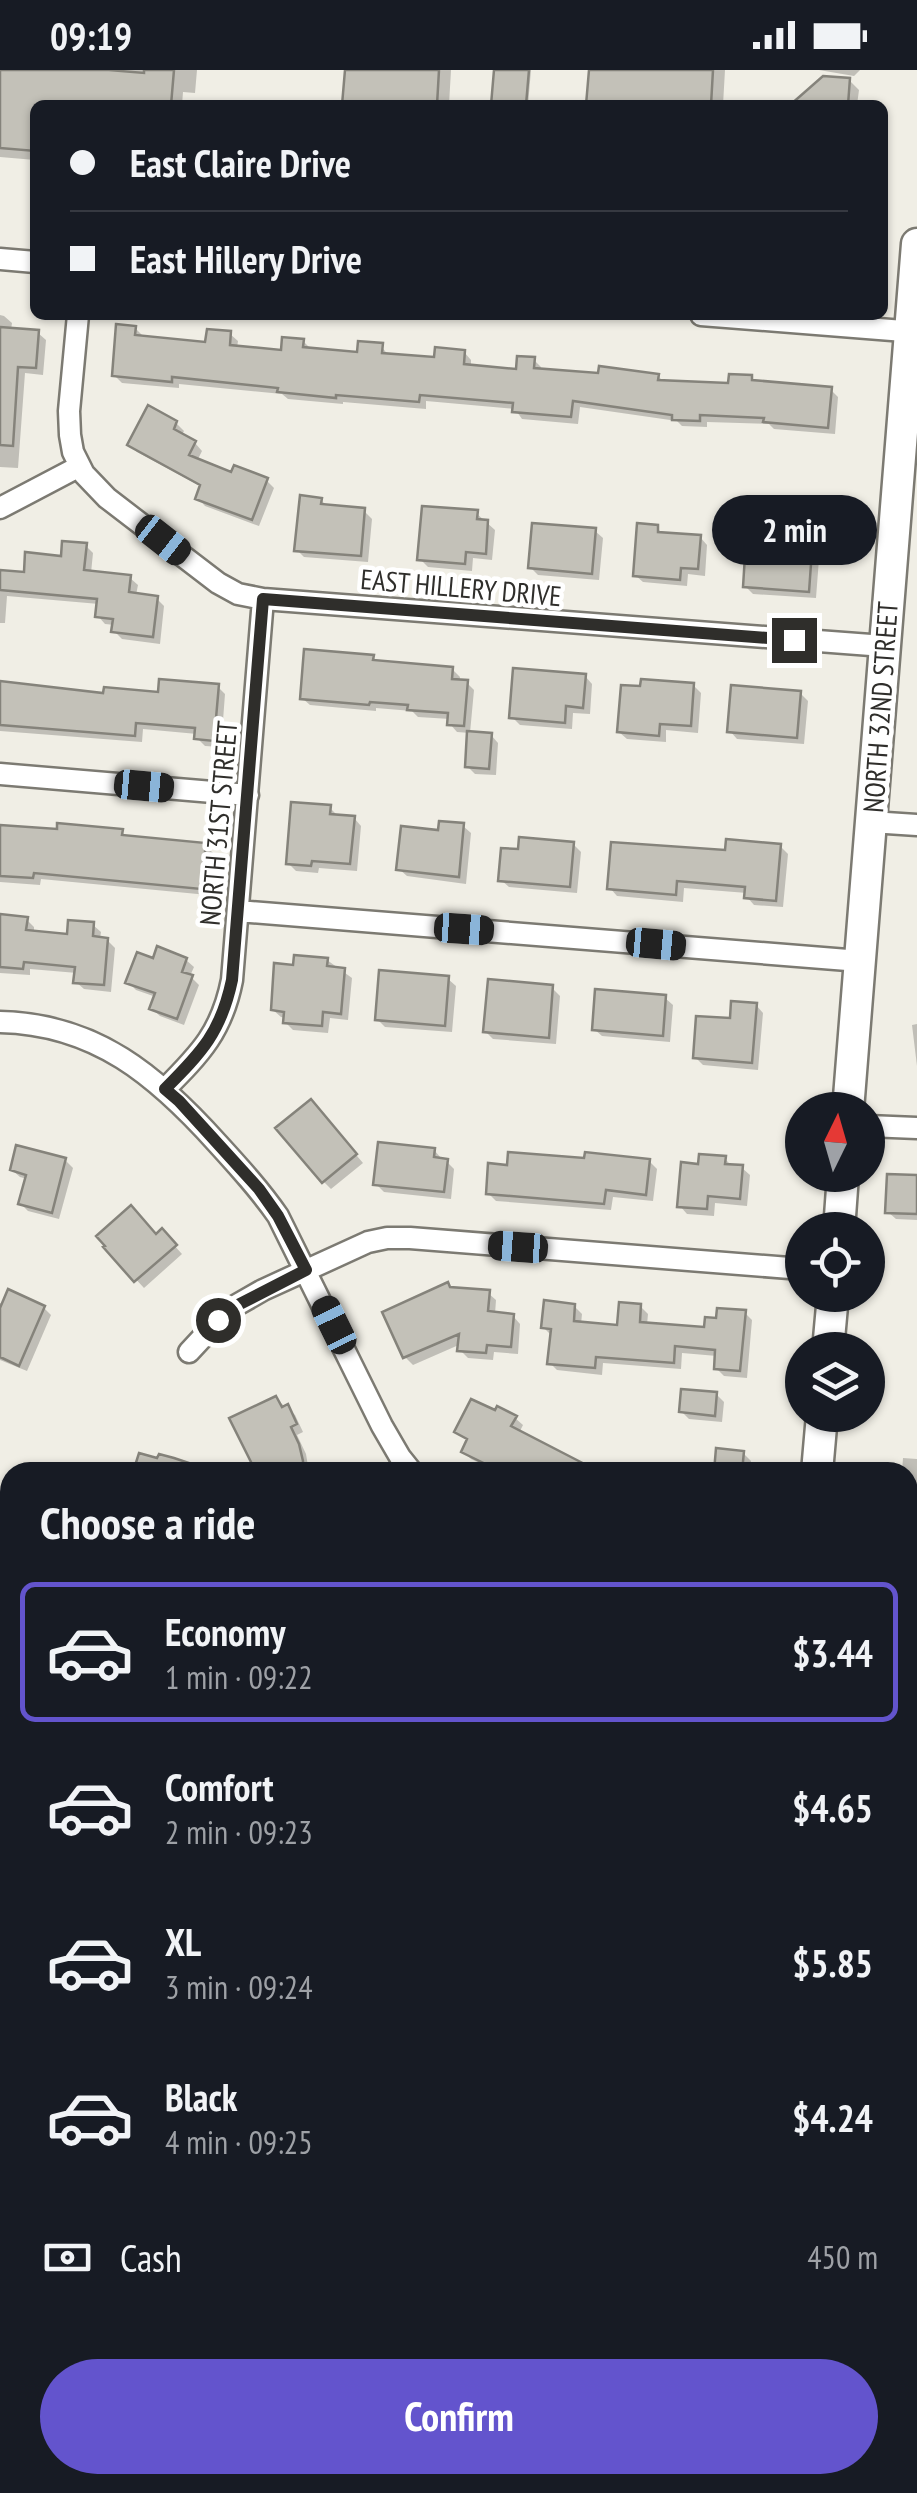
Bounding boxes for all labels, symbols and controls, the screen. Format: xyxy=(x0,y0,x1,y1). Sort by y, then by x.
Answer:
text: 09:19 xyxy=(50,11,132,60)
text: East Claire Drive xyxy=(130,138,351,187)
text: East Hillery Drive xyxy=(130,234,362,283)
callout: 2 min xyxy=(712,495,876,565)
text: 2 min xyxy=(762,509,827,551)
car xyxy=(130,510,196,570)
street label: EAST HILLERY DRIVE xyxy=(359,560,563,614)
street label: NORTH 32ND STREET xyxy=(854,600,906,814)
route end xyxy=(772,618,817,663)
street label: NORTH 31ST STREET xyxy=(191,719,245,927)
car xyxy=(113,768,175,804)
car xyxy=(433,912,495,946)
car xyxy=(625,926,687,962)
north arrow xyxy=(785,1092,885,1192)
map controls xyxy=(785,1092,885,1432)
button: locate xyxy=(785,1212,885,1312)
car xyxy=(487,1230,549,1264)
car xyxy=(307,1291,361,1359)
route start xyxy=(196,1298,241,1343)
button: layers xyxy=(785,1332,885,1432)
text: Choose a ride xyxy=(40,1493,255,1551)
icon: car xyxy=(45,1607,135,1697)
text: Economy xyxy=(165,1607,285,1656)
text: $3.44 xyxy=(792,1628,873,1677)
text: 1 min · 09:22 xyxy=(165,1656,313,1698)
icon: car xyxy=(45,1762,135,1852)
text: Comfort xyxy=(165,1762,274,1811)
text: $4.65 xyxy=(792,1783,873,1832)
text: 2 min · 09:23 xyxy=(165,1811,313,1853)
icon: car xyxy=(45,1917,135,2007)
text: XL xyxy=(165,1917,201,1966)
text: $5.85 xyxy=(792,1938,873,1987)
text: 3 min · 09:24 xyxy=(165,1966,313,2008)
icon: car xyxy=(45,2072,135,2162)
text: Black xyxy=(165,2072,238,2121)
text: $4.24 xyxy=(792,2093,873,2142)
text: 4 min · 09:25 xyxy=(165,2121,313,2163)
icon: cash xyxy=(40,2230,95,2285)
text: Cash xyxy=(120,2233,182,2282)
text: 450 m xyxy=(807,2236,878,2278)
button: Confirm xyxy=(40,2359,878,2474)

